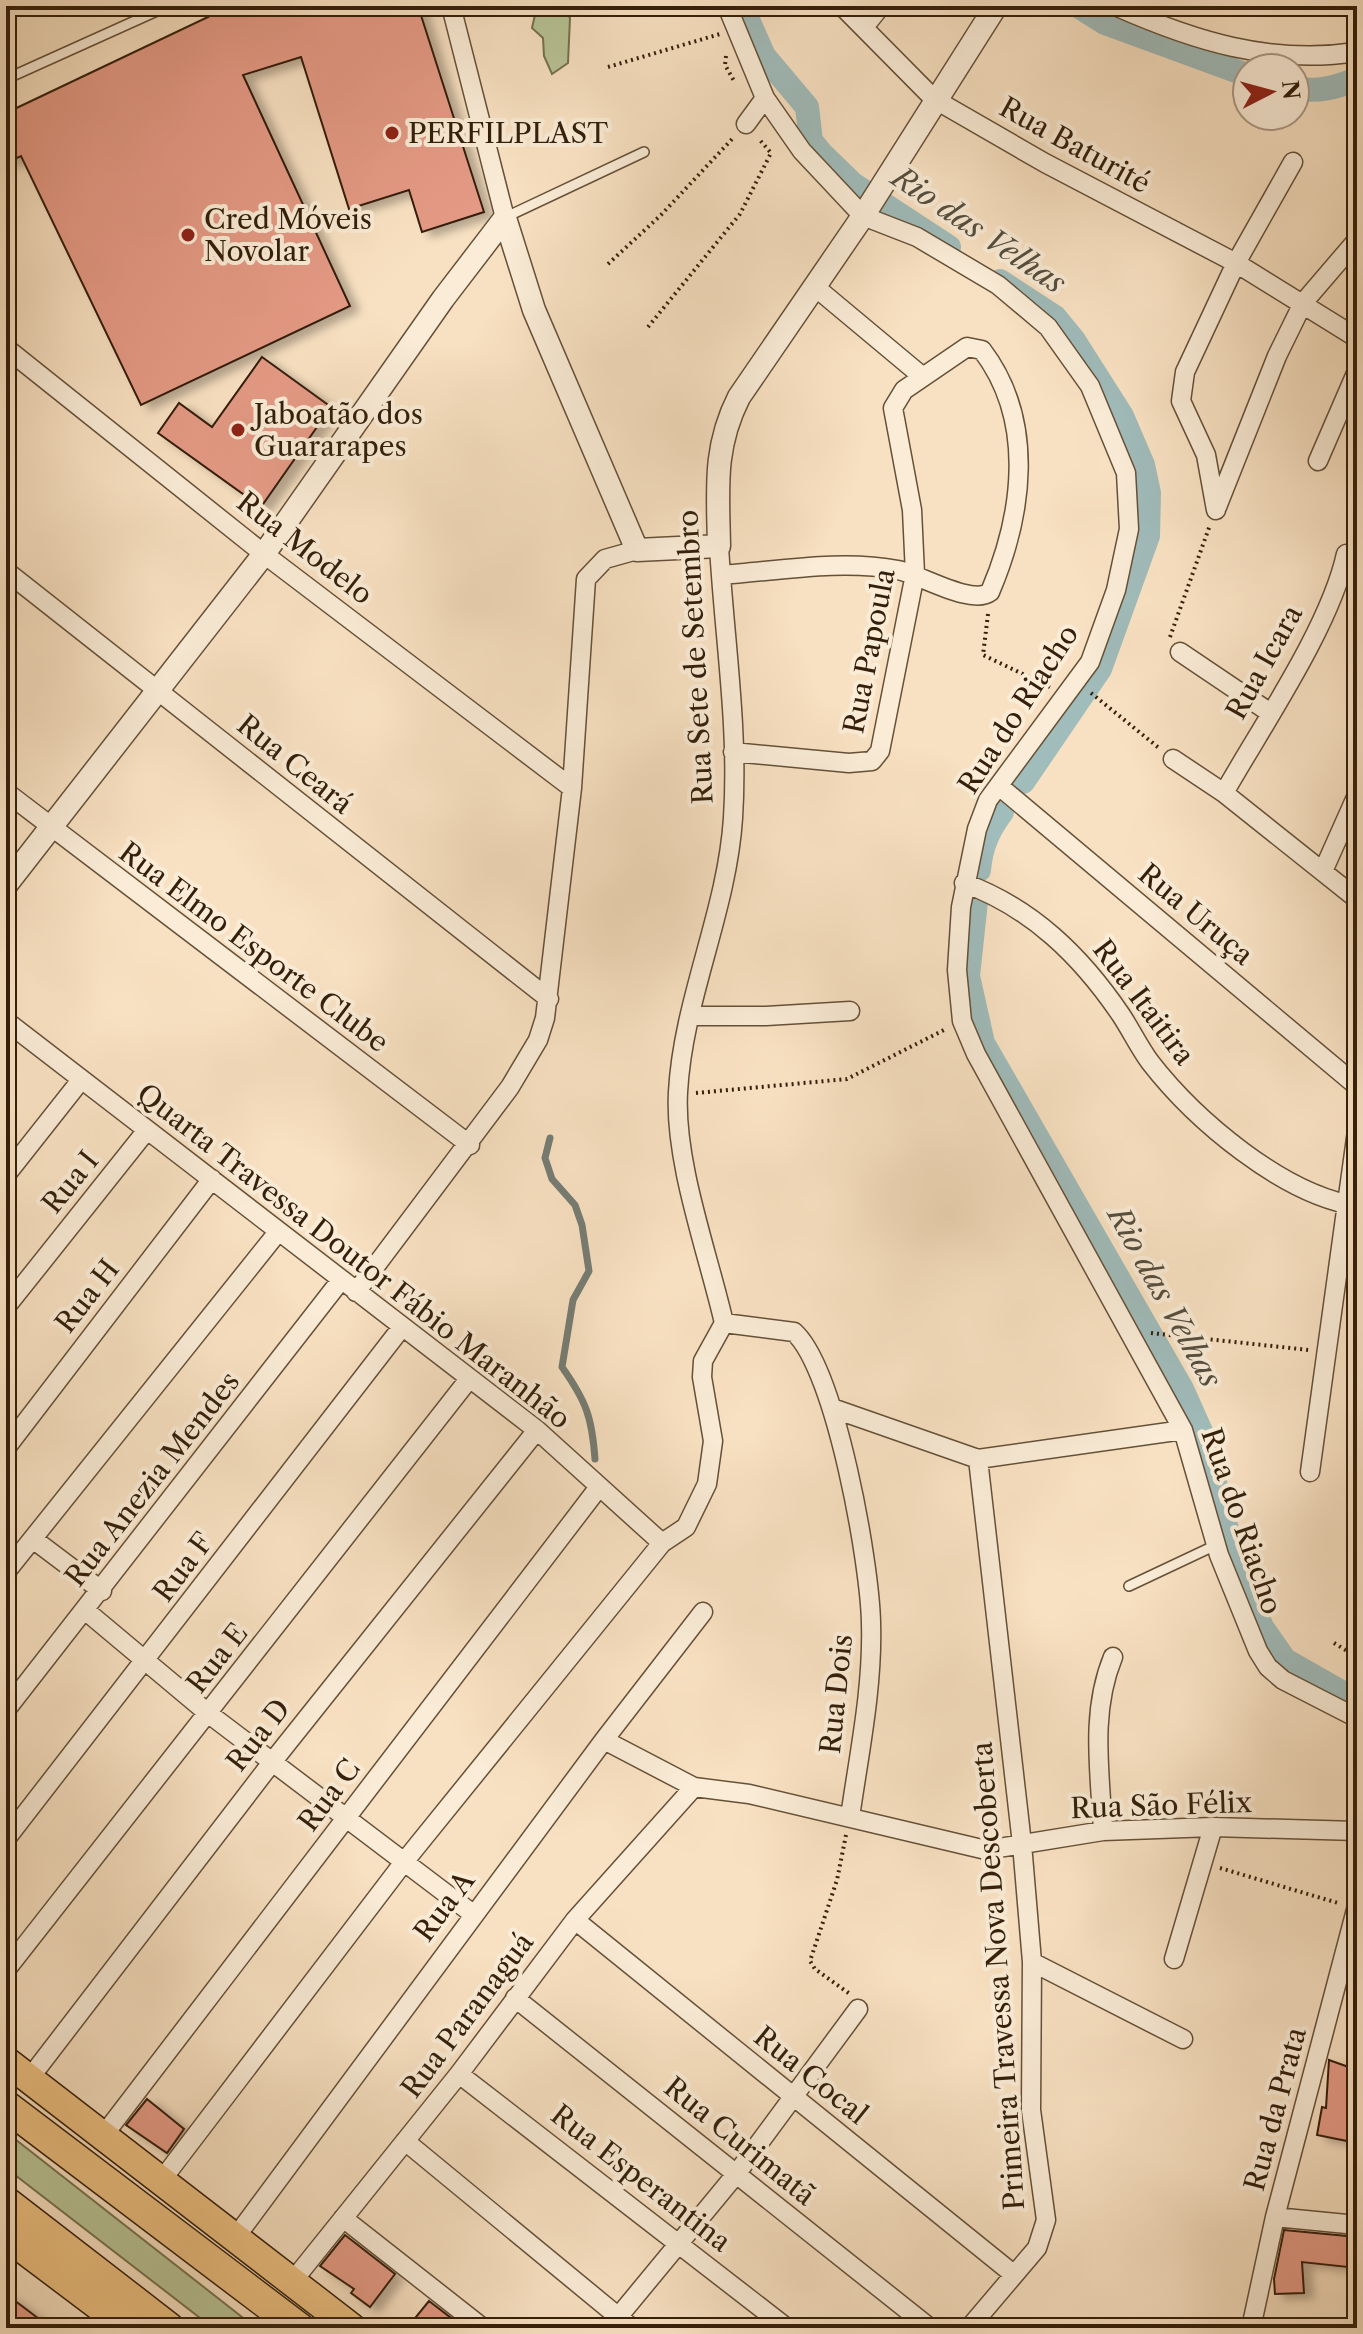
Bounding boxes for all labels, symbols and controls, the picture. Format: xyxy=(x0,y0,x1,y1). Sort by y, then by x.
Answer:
north arrow xyxy=(1231,52,1311,132)
text: N xyxy=(1276,79,1305,101)
street label: Rua Baturité xyxy=(994,90,1156,200)
place label: PERFILPLAST xyxy=(408,116,608,150)
marker: PERFILPLAST xyxy=(383,124,401,142)
water label: Rio das Velhas xyxy=(884,157,1073,302)
place label: Cred Móveis Novolar xyxy=(204,202,372,268)
marker: Cred Móveis Novolar xyxy=(179,226,197,244)
place label: Jaboatão dos Guararapes xyxy=(250,397,423,463)
marker: Jaboatão dos Guararapes xyxy=(229,421,247,439)
street label: Rua Modelo xyxy=(230,485,380,611)
street label: Rua Sete de Setembro xyxy=(670,509,720,805)
street label: Rua Papoula xyxy=(836,565,902,736)
street label: Rua Icara xyxy=(1219,599,1309,725)
street label: Rua do Riacho xyxy=(951,618,1085,800)
street label: Rua Ceará xyxy=(231,707,360,821)
street label: Rua Elmo Esporte Clube xyxy=(113,835,395,1059)
street label: Rua Uruça xyxy=(1132,856,1260,972)
street label: Rua Itaitira xyxy=(1086,933,1202,1071)
street label: Quarta Travessa Doutor Fábio Maranhão xyxy=(131,1076,577,1436)
street label: Rua I xyxy=(35,1144,105,1220)
water label: Rio das Velhas xyxy=(1099,1198,1230,1395)
street label: Rua H xyxy=(48,1253,126,1339)
street label: Rua Anezia Mendes xyxy=(58,1365,246,1593)
street label: Rua do Riacho xyxy=(1194,1424,1290,1618)
street label: Rua F xyxy=(146,1526,220,1608)
street label: Rua E xyxy=(179,1616,255,1700)
street label: Rua Dois xyxy=(813,1632,859,1756)
street label: Rua D xyxy=(219,1692,297,1778)
street label: Primeira Travessa Nova Descoberta xyxy=(965,1740,1031,2211)
street label: Rua C xyxy=(291,1752,367,1838)
street label: Rua São Félix xyxy=(1070,1785,1253,1825)
street label: Rua A xyxy=(407,1863,482,1948)
street label: Rua Paranaguá xyxy=(394,1926,540,2104)
street label: Rua Cocal xyxy=(747,2019,875,2131)
street label: Rua da Prata xyxy=(1237,2023,1313,2195)
street label: Rua Curimatã xyxy=(658,2070,822,2212)
street label: Rua Esperantina xyxy=(544,2097,738,2259)

